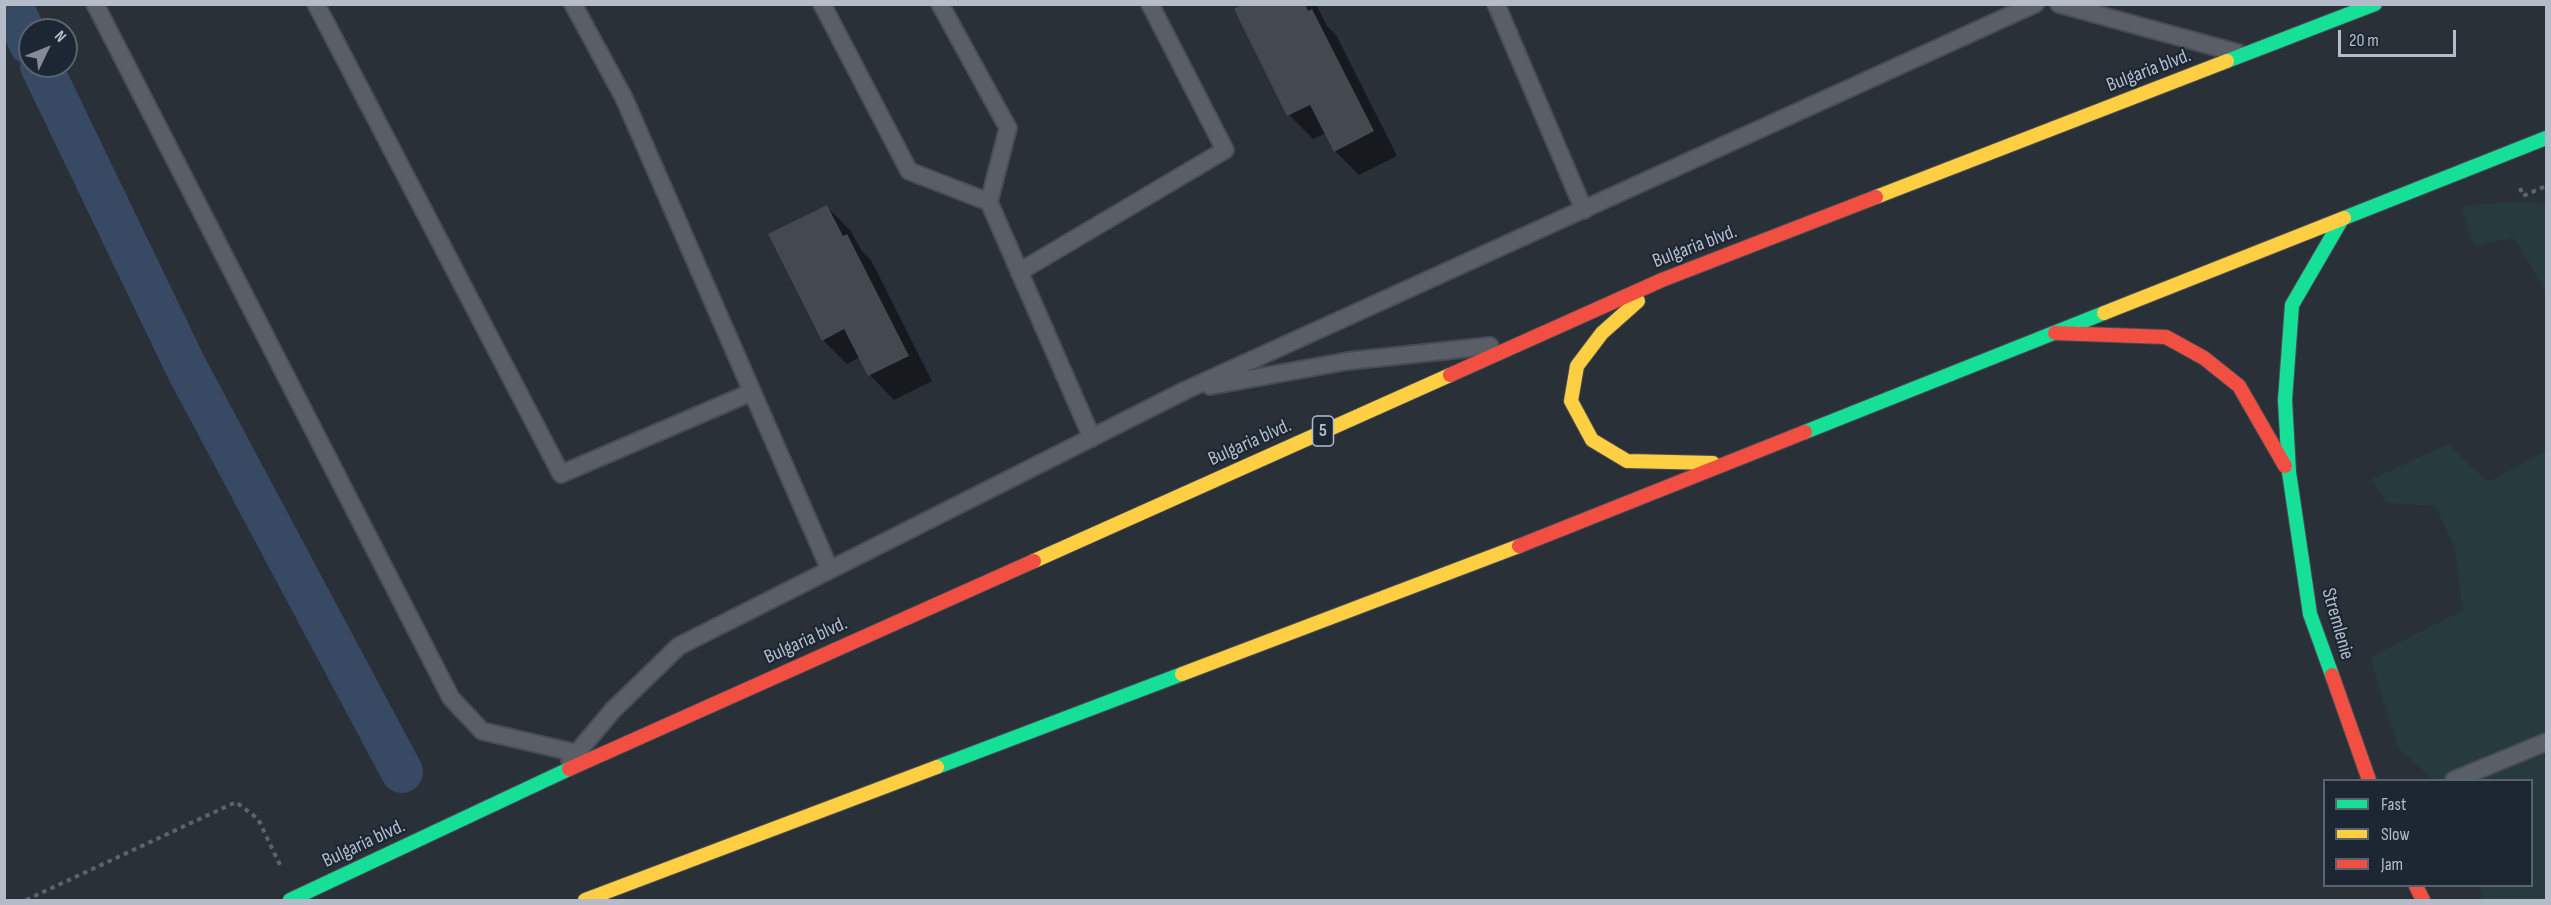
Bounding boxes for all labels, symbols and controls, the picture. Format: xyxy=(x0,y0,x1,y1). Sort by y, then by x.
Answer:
north arrow xyxy=(18,18,78,78)
scale bar xyxy=(2341,18,2460,56)
text: N xyxy=(50,27,70,46)
text: 20 m xyxy=(2349,30,2379,51)
street label: Bulgaria blvd. xyxy=(2103,44,2195,98)
street label: Bulgaria blvd. xyxy=(1649,220,1741,274)
street label: Bulgaria blvd. xyxy=(1205,414,1295,472)
road number: 5 xyxy=(1312,416,1334,446)
street label: Stremlenie xyxy=(2315,586,2359,662)
street label: Bulgaria blvd. xyxy=(761,612,851,670)
legend xyxy=(2323,779,2533,887)
text: Fast xyxy=(2381,794,2406,815)
street label: Bulgaria blvd. xyxy=(319,814,409,874)
text: Slow xyxy=(2381,824,2410,845)
text: Jam xyxy=(2381,854,2403,875)

